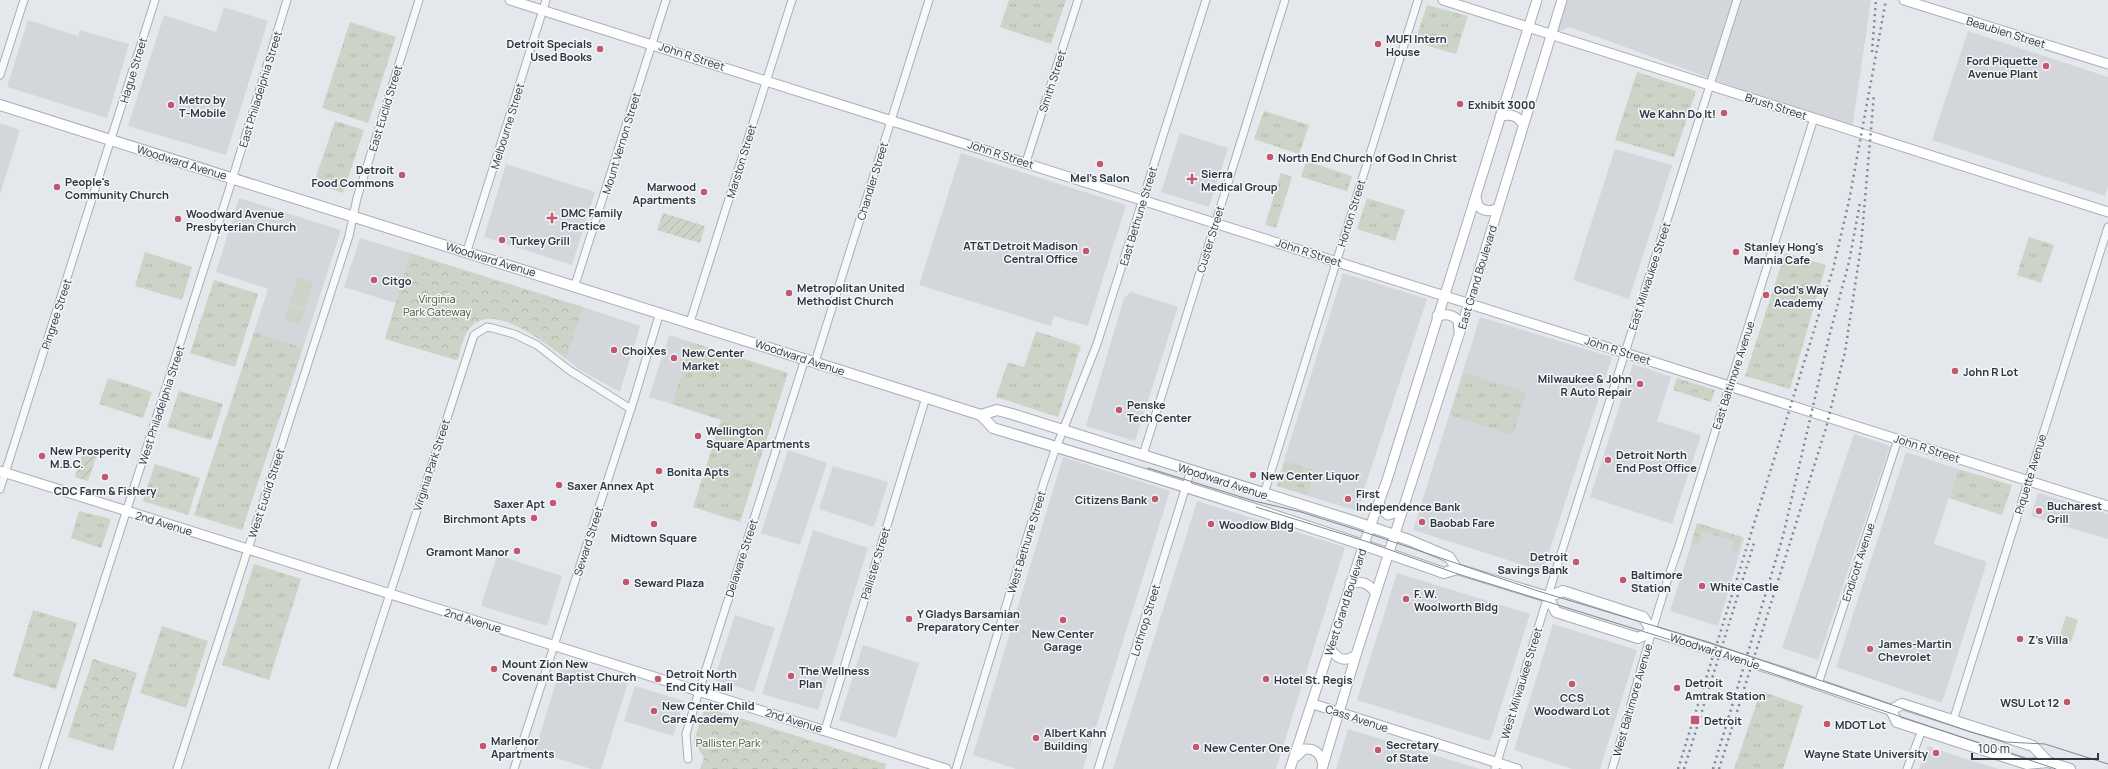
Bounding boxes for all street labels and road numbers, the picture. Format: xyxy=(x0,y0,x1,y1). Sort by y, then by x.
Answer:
street label: Beaubien Street xyxy=(1965,13,2047,51)
street label: East Philadelphia Street xyxy=(235,29,285,149)
street label: Hague Street xyxy=(116,35,150,105)
street label: John R Street xyxy=(657,38,727,74)
street label: Smith Street xyxy=(1035,48,1069,114)
street label: East Euclid Street xyxy=(365,63,405,153)
street label: Melbourne Street xyxy=(487,81,527,171)
street label: Brush Street xyxy=(1743,89,1809,123)
street label: Mount Vernon Street xyxy=(598,90,644,196)
street label: Marston Street xyxy=(723,122,759,200)
street label: John R Street xyxy=(966,136,1036,172)
street label: Chandler Street xyxy=(853,140,891,222)
street label: Woodward Avenue xyxy=(135,141,229,183)
street label: East Bethune Street xyxy=(1116,165,1160,267)
street label: Horton Street xyxy=(1334,177,1368,249)
street label: Custer Street xyxy=(1193,204,1227,274)
street label: East Milwaukee Street xyxy=(1624,220,1674,332)
street label: East Grand Boulevard xyxy=(1454,223,1500,331)
street label: John R Street xyxy=(1274,234,1344,270)
street label: Woodward Avenue xyxy=(444,238,538,280)
street label: Pingree Street xyxy=(38,277,74,351)
street label: East Baltimore Avenue xyxy=(1708,318,1758,431)
street label: John R Street xyxy=(1583,332,1653,368)
street label: Woodward Avenue xyxy=(753,335,847,379)
street label: West Philadelphia Street xyxy=(135,343,187,467)
street label: Virginia Park Street xyxy=(409,417,453,513)
street label: John R Street xyxy=(1892,430,1962,466)
street label: Piquette Avenue xyxy=(2011,432,2049,516)
street label: West Euclid Street xyxy=(244,446,288,540)
street label: Woodward Avenue xyxy=(1176,459,1270,503)
street label: West Bethune Street xyxy=(1003,489,1049,595)
street label: Seward Street xyxy=(570,504,606,578)
street label: 2nd Avenue xyxy=(134,507,195,539)
street label: Delaware Street xyxy=(721,517,761,599)
street label: Endicott Avenue xyxy=(1838,520,1878,603)
street label: Pallister Street xyxy=(857,525,893,601)
street label: West Grand Boulevard xyxy=(1321,547,1369,657)
street label: Lothrop Street xyxy=(1127,582,1163,658)
street label: 2nd Avenue xyxy=(443,604,504,636)
street label: West Milwaukee Street xyxy=(1497,625,1545,741)
street label: Woodward Avenue xyxy=(1668,629,1762,673)
street label: West Baltimore Avenue xyxy=(1609,641,1655,758)
street label: Cass Avenue xyxy=(1324,701,1391,735)
street label: 2nd Avenue xyxy=(764,704,825,736)

